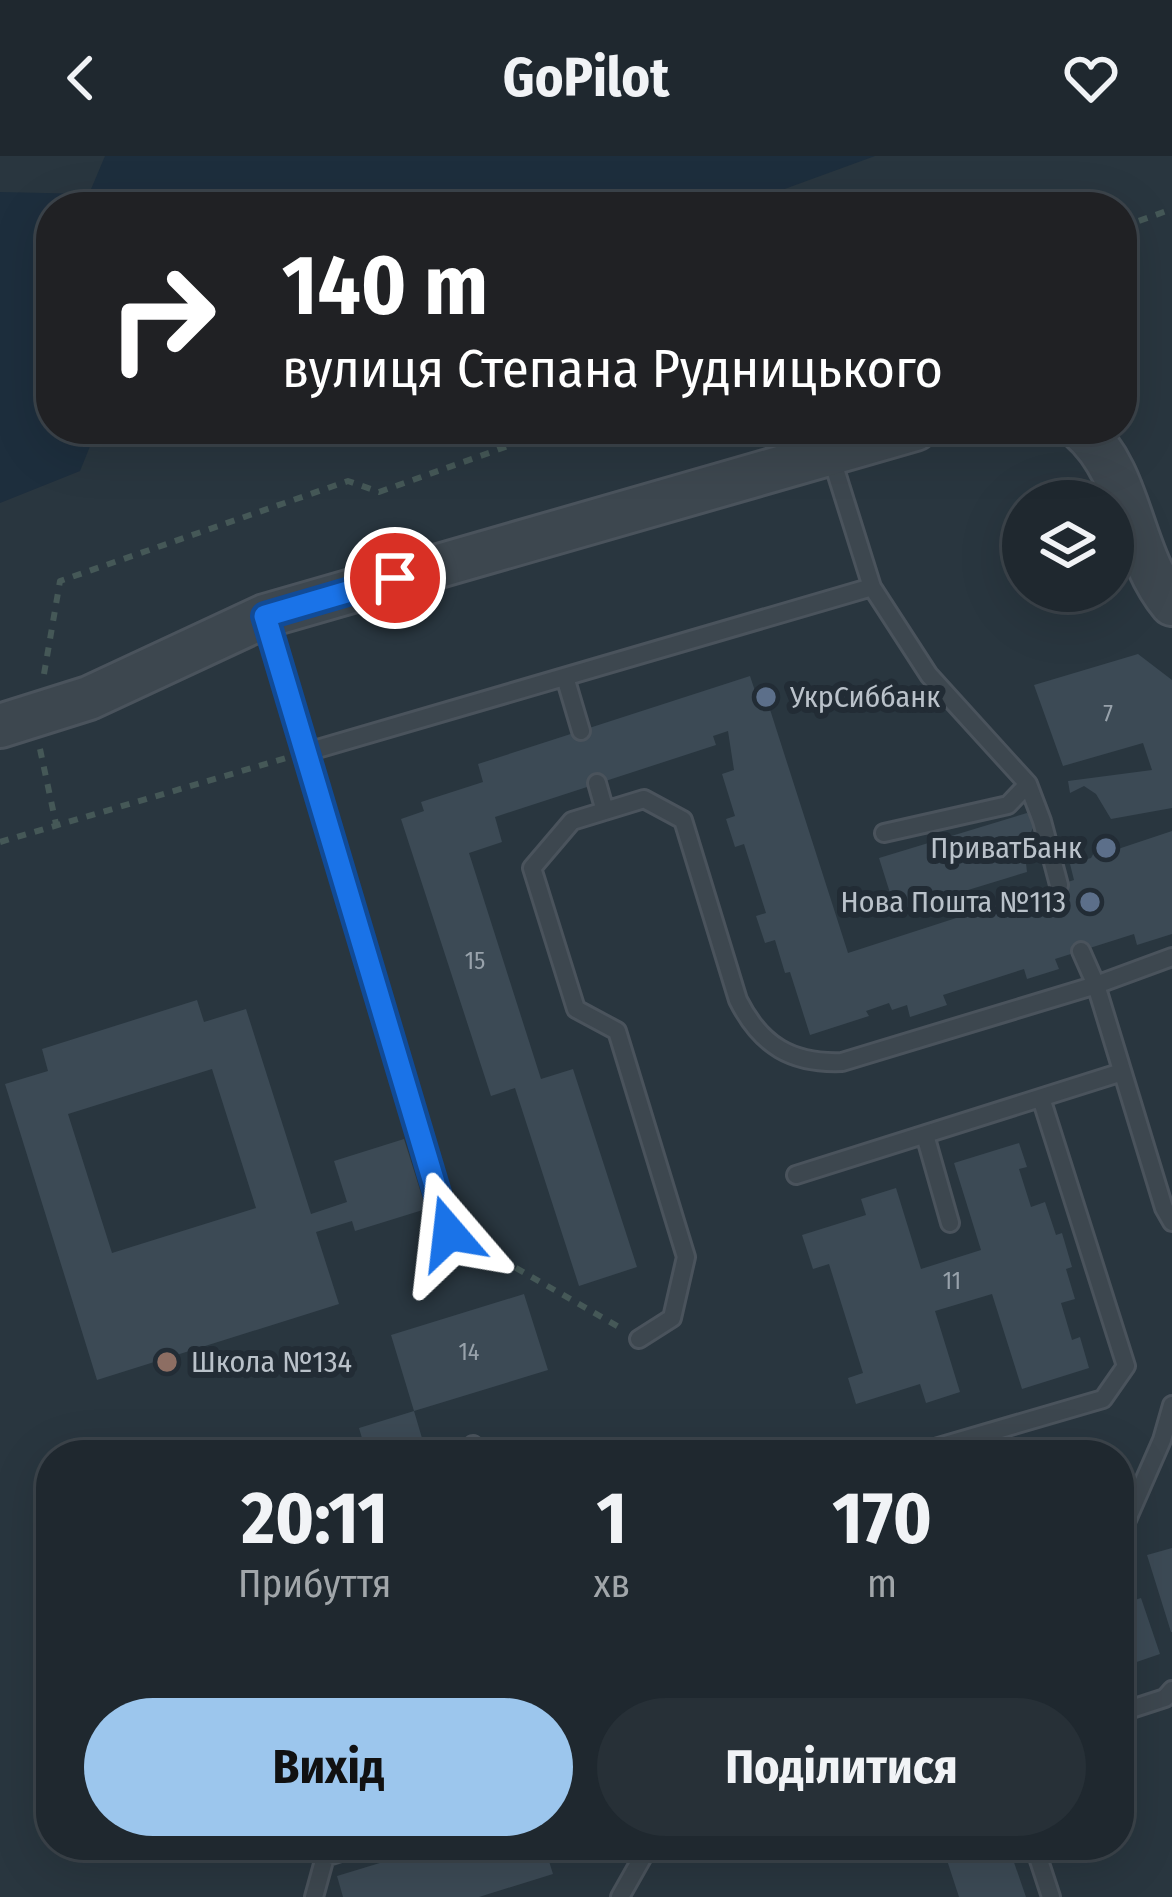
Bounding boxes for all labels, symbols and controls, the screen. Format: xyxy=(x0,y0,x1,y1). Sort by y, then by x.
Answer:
icon: back xyxy=(48,45,114,111)
icon: heart xyxy=(1058,45,1124,111)
text: GoPilot xyxy=(503,46,669,110)
text: 140 m xyxy=(282,235,488,336)
icon: right xyxy=(84,240,240,396)
text: вулиця Степана Рудницького xyxy=(282,337,943,401)
map controls xyxy=(1002,480,1134,612)
button: layers xyxy=(1002,480,1134,612)
pin xyxy=(344,527,446,629)
icon: arrive xyxy=(362,545,428,611)
place label: УкрСиббанк xyxy=(789,679,940,715)
marker: УкрСиббанк xyxy=(753,684,779,710)
house number: 7 xyxy=(1103,700,1113,728)
place label: ПриватБанк xyxy=(930,830,1082,866)
marker: ПриватБанк xyxy=(1093,835,1119,861)
place label: Нова Пошта №113 xyxy=(841,884,1066,920)
marker: Нова Пошта №113 xyxy=(1077,889,1103,915)
house number: 15 xyxy=(465,947,485,975)
position arrow xyxy=(386,1170,512,1296)
house number: 11 xyxy=(943,1267,961,1295)
house number: 14 xyxy=(459,1338,479,1366)
place label: Школа №134 xyxy=(191,1344,352,1380)
marker: Школа №134 xyxy=(154,1349,180,1375)
text: 20:11 xyxy=(242,1476,388,1562)
text: 1 xyxy=(597,1476,627,1562)
text: 170 xyxy=(832,1476,932,1562)
text: Прибуття xyxy=(238,1561,391,1607)
text: хв xyxy=(593,1561,630,1607)
text: m xyxy=(867,1561,897,1607)
button: Вихід xyxy=(84,1698,573,1836)
button: Поділитися xyxy=(597,1698,1086,1836)

